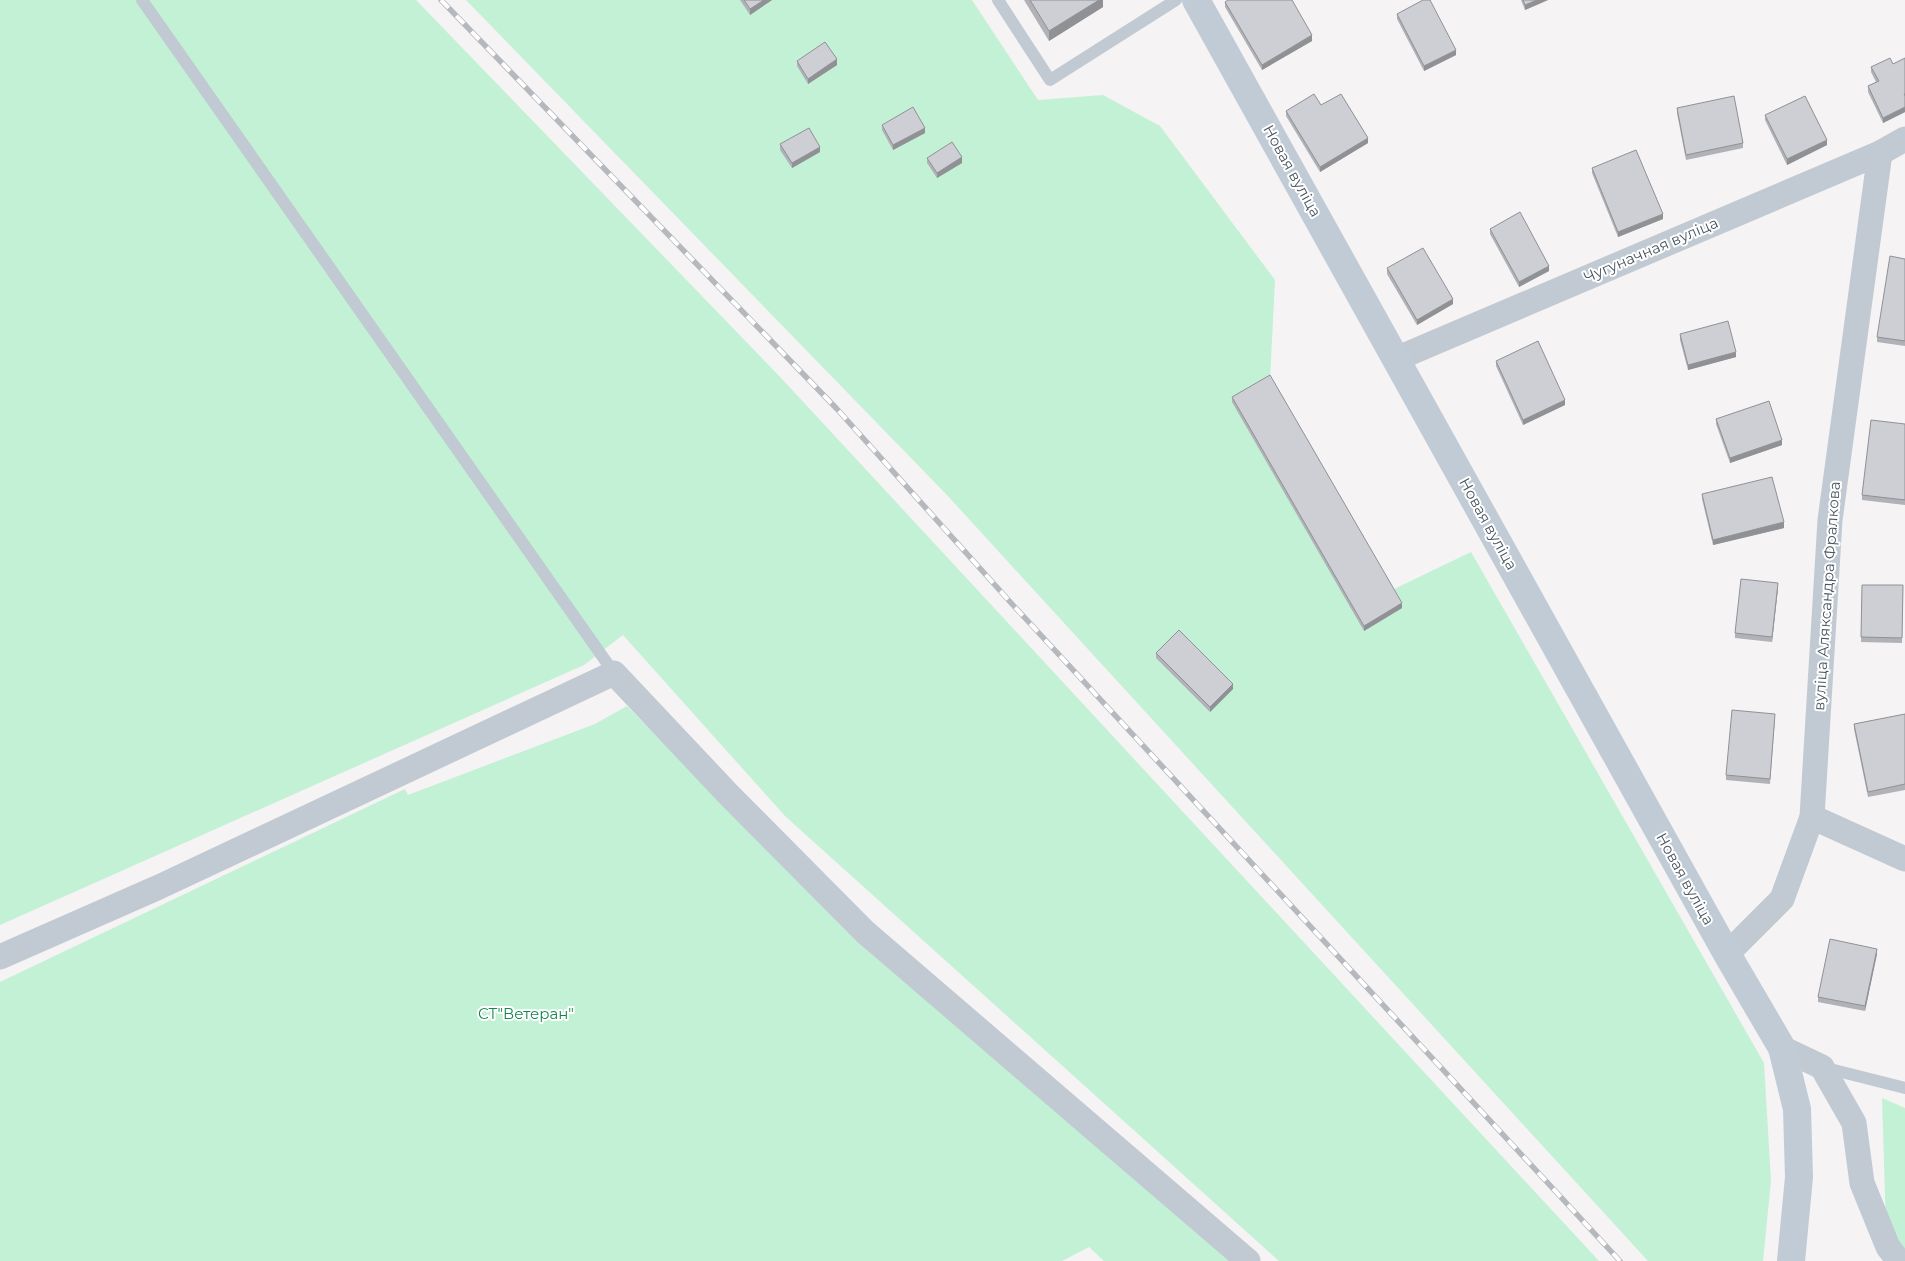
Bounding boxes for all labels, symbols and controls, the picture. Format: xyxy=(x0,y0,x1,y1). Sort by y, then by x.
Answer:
street label: Новая вуліца xyxy=(1259,121,1326,220)
street label: Чугуначная вуліца xyxy=(1581,213,1721,286)
street label: Новая вуліца xyxy=(1455,474,1522,573)
street label: вуліца Аляксандра Фралкова xyxy=(1809,481,1844,711)
street label: Новая вуліца xyxy=(1652,829,1719,928)
park label: СТ"Ветеран" xyxy=(478,1004,574,1023)

